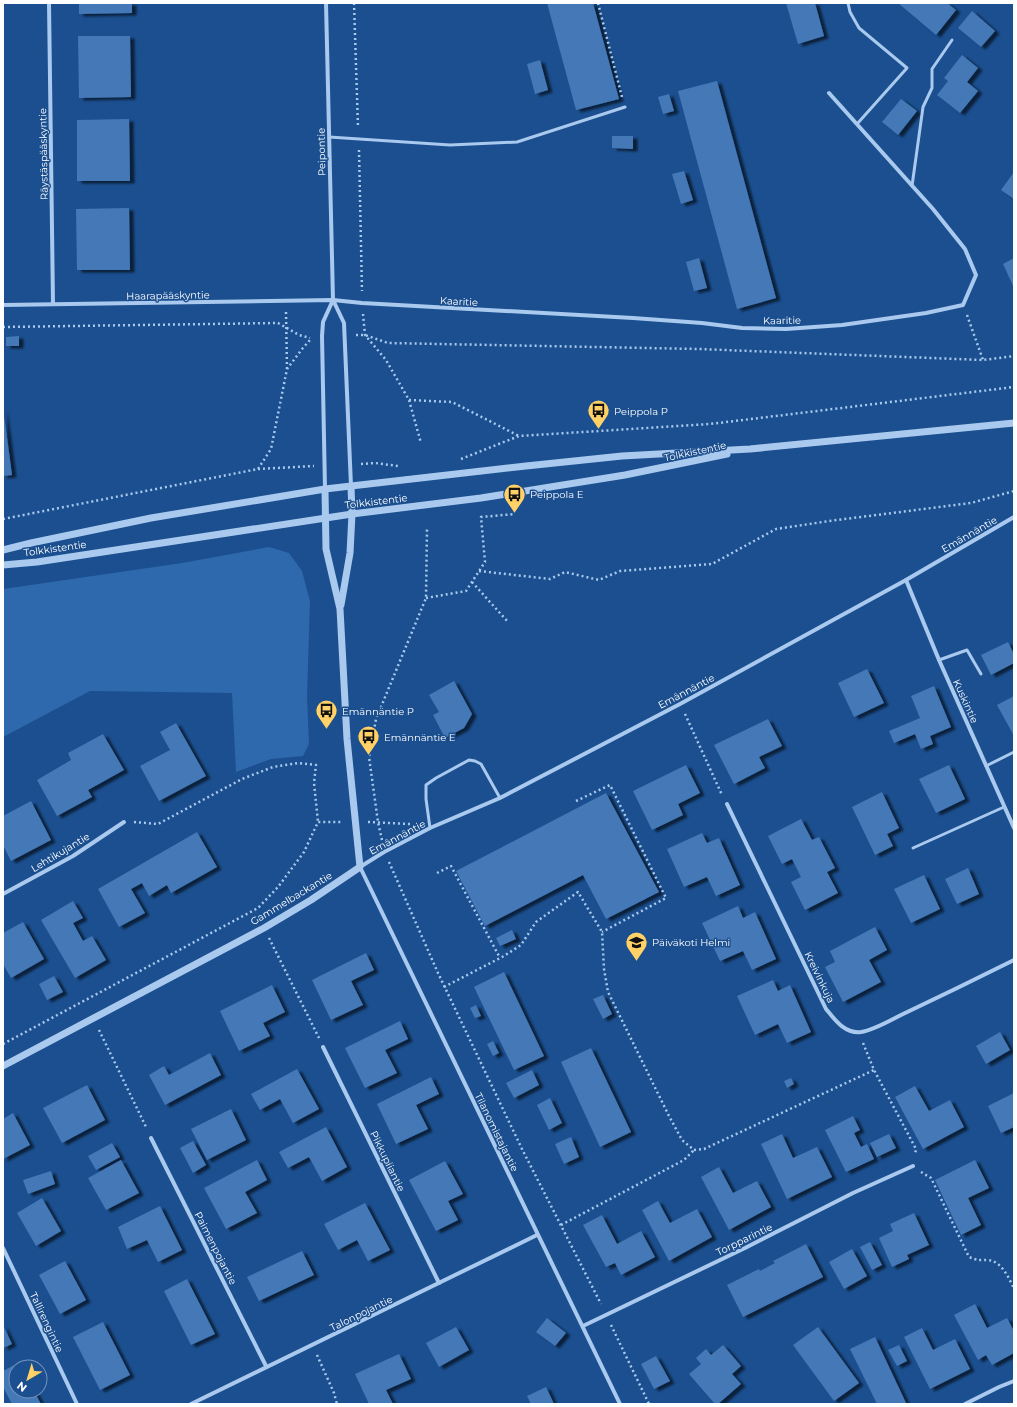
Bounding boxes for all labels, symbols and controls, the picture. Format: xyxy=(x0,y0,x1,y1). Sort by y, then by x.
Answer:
street label: Räystäspääskyntie xyxy=(36,108,51,200)
street label: Peipontie xyxy=(315,128,328,176)
street label: Haarapääskyntie xyxy=(126,288,210,303)
street label: Kaaritie xyxy=(440,294,478,309)
street label: Kaaritie xyxy=(763,314,801,327)
bus stop icon: Peippola P xyxy=(585,398,611,431)
place label: Peippola P xyxy=(614,405,668,418)
street label: Tolkkistentie xyxy=(663,439,727,464)
bus stop icon: Peippola E xyxy=(502,481,528,514)
place label: Peippola E xyxy=(530,488,584,501)
street label: Tolkkistentie xyxy=(344,491,408,512)
street label: Emännäntie xyxy=(939,513,999,556)
street label: Tolkkistentie xyxy=(23,538,87,559)
street label: Emännäntie xyxy=(656,671,717,712)
street label: Kuskintie xyxy=(950,677,981,725)
bus stop icon: Emännäntie P xyxy=(314,698,340,731)
place label: Emännäntie P xyxy=(342,705,414,718)
bus stop icon: Emännäntie E xyxy=(356,724,382,757)
place label: Emännäntie E xyxy=(384,731,456,744)
street label: Emännäntie xyxy=(367,817,428,858)
street label: Lehtikujantie xyxy=(29,830,92,875)
street label: Gammelbackantie xyxy=(248,869,335,928)
school or university icon: Päiväkoti Helmi xyxy=(624,929,650,962)
place label: Päiväkoti Helmi xyxy=(652,936,730,949)
street label: Kreivinkuja xyxy=(801,949,838,1005)
street label: Tilanomistajantie xyxy=(472,1091,521,1174)
street label: Pikkupiiantie xyxy=(367,1129,408,1194)
street label: Paimenpojantie xyxy=(192,1210,240,1287)
street label: Torpparintie xyxy=(714,1220,774,1259)
street label: Tallirengintie xyxy=(27,1290,66,1355)
street label: Talonpojantie xyxy=(328,1293,395,1334)
north arrow xyxy=(8,1359,48,1399)
text: N xyxy=(14,1379,30,1395)

